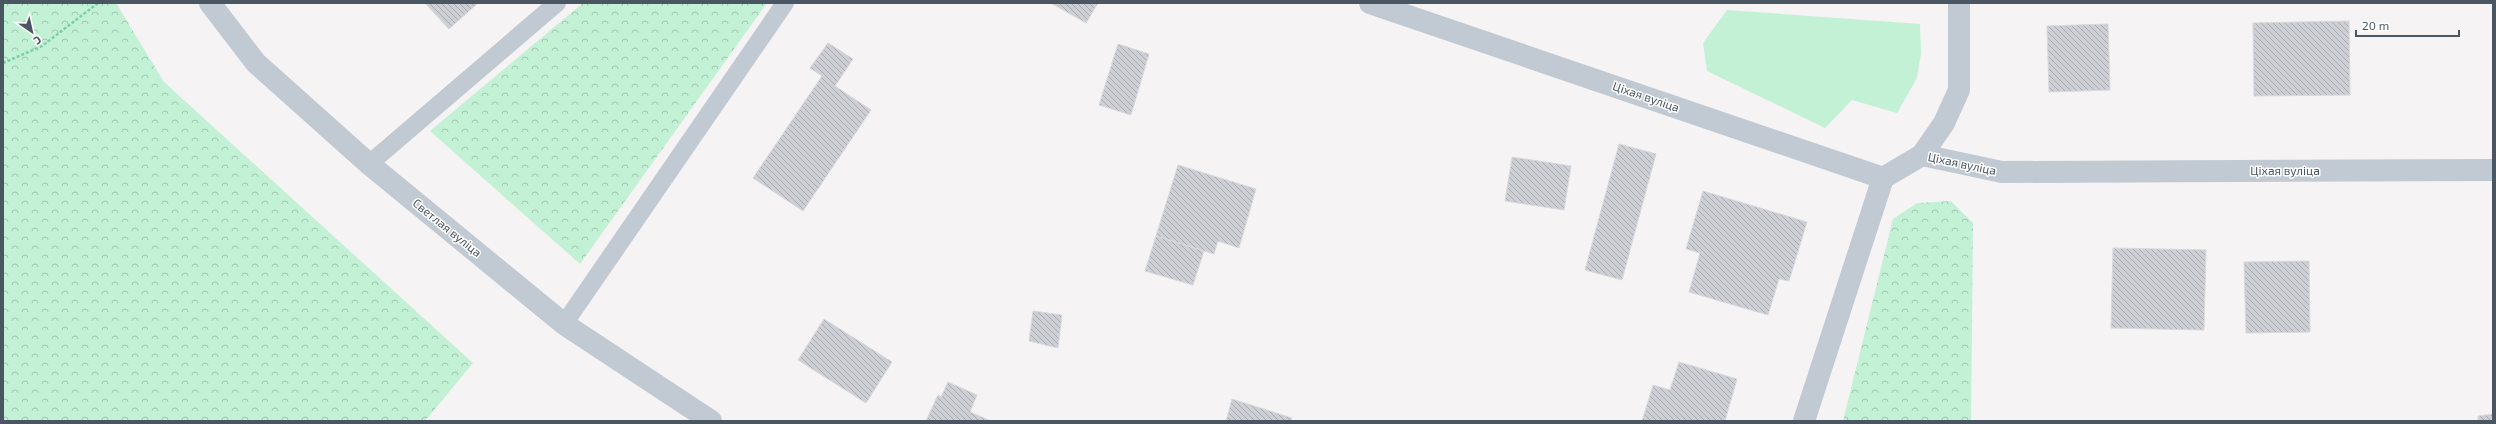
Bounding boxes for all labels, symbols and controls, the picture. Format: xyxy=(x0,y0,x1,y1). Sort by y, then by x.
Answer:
north arrow xyxy=(12,12,52,52)
scale bar xyxy=(2356,12,2459,38)
text: 20 m xyxy=(2362,18,2389,32)
text: С xyxy=(31,34,44,48)
street label: Ціхая вуліца xyxy=(1611,78,1681,115)
street label: Ціхая вуліца xyxy=(1927,149,1998,178)
street label: Ціхая вуліца xyxy=(2250,163,2320,178)
street label: Светлая вуліца xyxy=(410,195,485,260)

